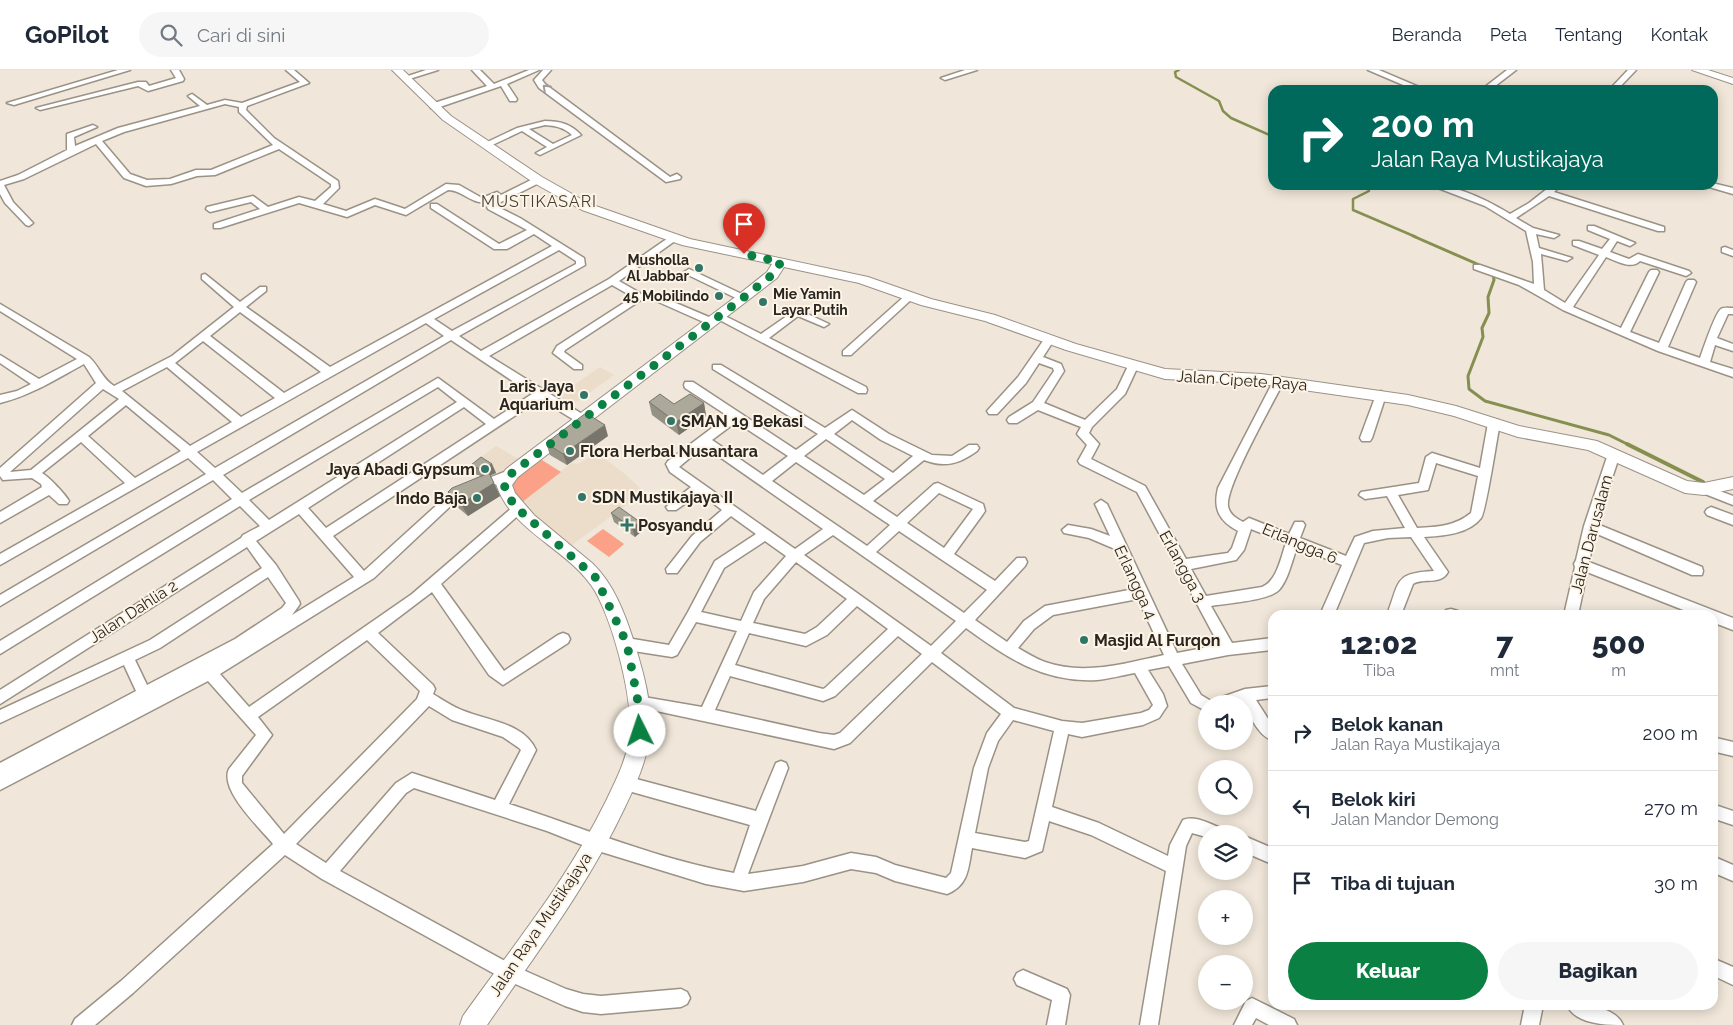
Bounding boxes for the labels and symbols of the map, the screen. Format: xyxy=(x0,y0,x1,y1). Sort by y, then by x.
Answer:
one-way arrow xyxy=(543,85,552,94)
district label: MUSTIKASARI xyxy=(481,192,597,211)
pin xyxy=(723,203,765,254)
place label: Musholla Al Jabbar xyxy=(627,252,690,284)
marker: Musholla Al Jabbar xyxy=(693,262,705,274)
place label: Mie Yamin Layar Putih xyxy=(773,286,848,318)
place label: 45 Mobilindo xyxy=(623,288,710,304)
marker: 45 Mobilindo xyxy=(713,290,725,302)
marker: Mie Yamin Layar Putih xyxy=(757,296,769,308)
street label: Jalan Cipete Raya xyxy=(1176,366,1308,395)
place label: Laris Jaya Aquarium xyxy=(499,377,574,414)
marker: Laris Jaya Aquarium xyxy=(578,389,590,401)
place label: SMAN 19 Bekasi xyxy=(681,412,803,431)
marker: SMAN 19 Bekasi xyxy=(665,415,677,427)
place label: Flora Herbal Nusantara xyxy=(580,442,758,461)
marker: Flora Herbal Nusantara xyxy=(564,445,576,457)
place label: Jaya Abadi Gypsum xyxy=(326,460,475,479)
marker: Jaya Abadi Gypsum xyxy=(479,463,491,475)
street label: Jalan Darusalam xyxy=(1566,473,1616,596)
place label: SDN Mustikajaya II xyxy=(592,488,733,507)
place label: Indo Baja xyxy=(395,489,467,508)
marker: SDN Mustikajaya II xyxy=(576,491,588,503)
marker: Indo Baja xyxy=(471,492,483,504)
place label: Posyandu xyxy=(638,516,713,535)
marker: Posyandu xyxy=(620,518,634,532)
street label: Erlangga 6 xyxy=(1259,519,1340,568)
street label: Erlangga 3 xyxy=(1155,527,1210,605)
street label: Erlangga 4 xyxy=(1110,542,1161,622)
street label: Jalan Dahlia 2 xyxy=(86,576,181,647)
place label: Masjid Al Furqon xyxy=(1094,631,1220,650)
marker: Masjid Al Furqon xyxy=(1078,634,1090,646)
position arrow xyxy=(613,704,665,756)
street label: Jalan Raya Mustikajaya xyxy=(485,849,596,1000)

